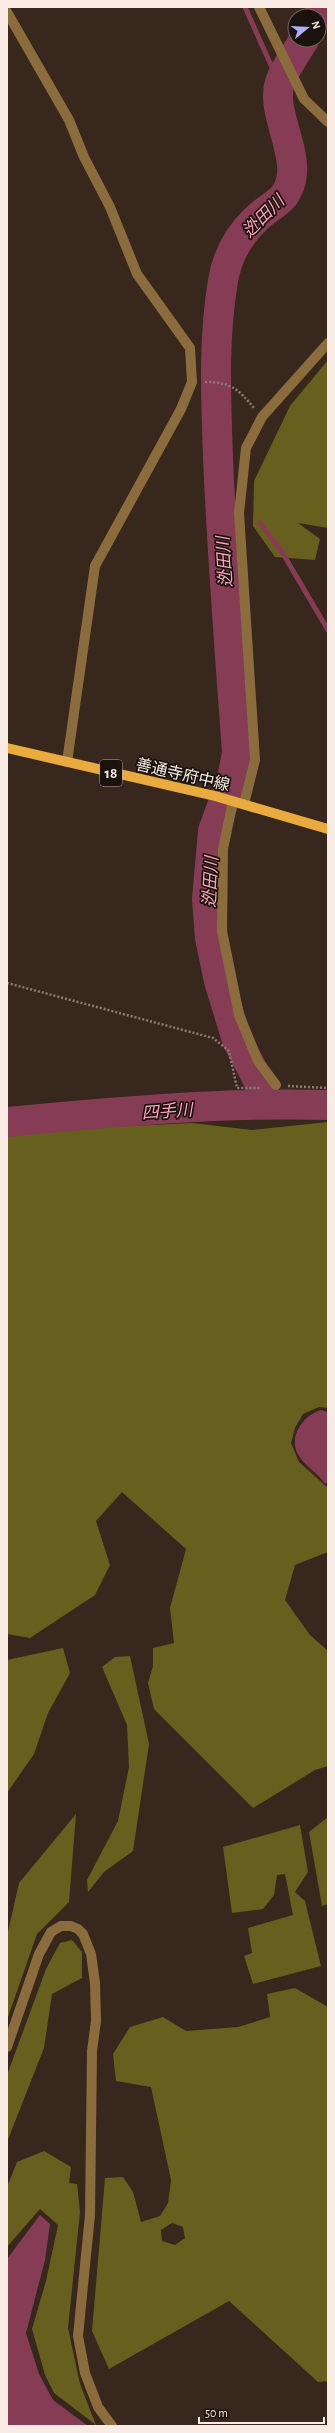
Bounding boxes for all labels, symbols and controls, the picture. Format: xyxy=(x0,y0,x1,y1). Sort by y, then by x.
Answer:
north arrow xyxy=(287,8,327,48)
text: N xyxy=(310,20,322,30)
water label: 迯田川 xyxy=(239,190,289,240)
water label: 迯田川 xyxy=(213,534,235,588)
street label: 善通寺府中線 xyxy=(134,755,232,794)
road number: 18 xyxy=(100,760,122,786)
water label: 迯田川 xyxy=(200,854,220,908)
water label: 四手川 xyxy=(141,1100,195,1122)
scale bar xyxy=(199,2399,324,2425)
text: 50 m xyxy=(205,2407,228,2419)

